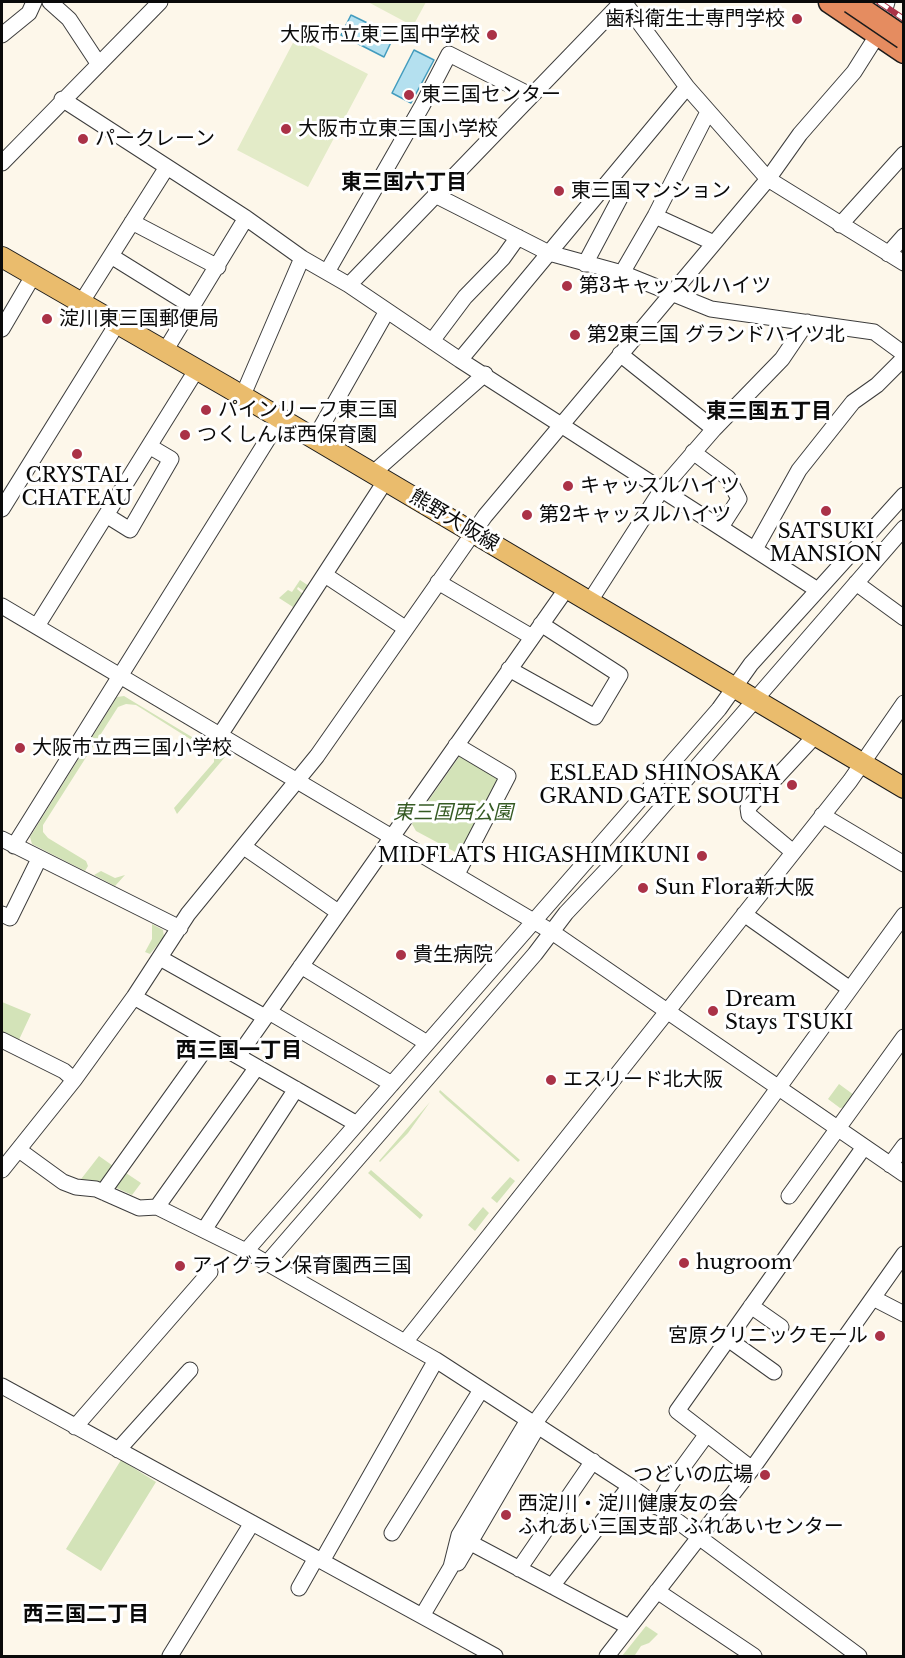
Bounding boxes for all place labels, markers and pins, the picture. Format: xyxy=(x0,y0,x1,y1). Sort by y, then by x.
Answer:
place label: 歯科衛生士専門学校 xyxy=(605,7,785,31)
marker: 歯科衛生士専門学校 xyxy=(790,12,804,26)
place label: 大阪市立東三国中学校 xyxy=(280,23,480,47)
marker: 大阪市立東三国中学校 xyxy=(485,28,499,42)
place label: 東三国センター xyxy=(421,83,561,107)
marker: 東三国センター xyxy=(402,88,416,102)
place label: 大阪市立東三国小学校 xyxy=(298,117,498,141)
marker: 大阪市立東三国小学校 xyxy=(279,122,293,136)
place label: パークレーン xyxy=(95,127,215,151)
marker: パークレーン xyxy=(76,132,90,146)
place label: 東三国マンション xyxy=(571,179,731,203)
marker: 東三国マンション xyxy=(552,184,566,198)
place label: 第3キャッスルハイツ xyxy=(579,274,771,298)
marker: 第3キャッスルハイツ xyxy=(560,279,574,293)
place label: 淀川東三国郵便局 xyxy=(59,307,219,331)
marker: 淀川東三国郵便局 xyxy=(40,312,54,326)
place label: 第2東三国 グランドハイツ北 xyxy=(587,323,845,347)
marker: 第2東三国 グランドハイツ北 xyxy=(568,328,582,342)
place label: パインリーフ東三国 xyxy=(218,398,398,422)
marker: パインリーフ東三国 xyxy=(199,403,213,417)
place label: つくしんぼ西保育園 xyxy=(197,423,377,447)
marker: つくしんぼ西保育園 xyxy=(178,428,192,442)
marker: CRYSTAL CHATEAU xyxy=(70,447,84,461)
place label: CRYSTAL CHATEAU xyxy=(22,464,132,511)
place label: キャッスルハイツ xyxy=(580,474,740,498)
marker: キャッスルハイツ xyxy=(561,479,575,493)
place label: 第2キャッスルハイツ xyxy=(539,503,731,527)
marker: SATSUKI MANSION xyxy=(819,504,833,518)
marker: 第2キャッスルハイツ xyxy=(520,508,534,522)
place label: SATSUKI MANSION xyxy=(770,520,882,567)
place label: 大阪市立西三国小学校 xyxy=(32,736,232,760)
marker: 大阪市立西三国小学校 xyxy=(13,741,27,755)
place label: ESLEAD SHINOSAKA GRAND GATE SOUTH xyxy=(539,762,780,809)
marker: ESLEAD SHINOSAKA GRAND GATE SOUTH xyxy=(785,778,799,792)
place label: MIDFLATS HIGASHIMIKUNI xyxy=(378,844,690,868)
marker: MIDFLATS HIGASHIMIKUNI xyxy=(695,849,709,863)
place label: Sun Flora新大阪 xyxy=(655,876,814,900)
marker: Sun Flora新大阪 xyxy=(636,881,650,895)
place label: 貴生病院 xyxy=(413,943,493,967)
marker: 貴生病院 xyxy=(394,948,408,962)
place label: Dream Stays TSUKI xyxy=(725,988,853,1035)
marker: Dream Stays TSUKI xyxy=(706,1004,720,1018)
place label: エスリード北大阪 xyxy=(563,1068,723,1092)
marker: エスリード北大阪 xyxy=(544,1073,558,1087)
place label: hugroom xyxy=(696,1251,792,1275)
place label: アイグラン保育園西三国 xyxy=(192,1254,412,1278)
marker: hugroom xyxy=(677,1256,691,1270)
marker: アイグラン保育園西三国 xyxy=(173,1259,187,1273)
place label: 宮原クリニックモール xyxy=(668,1324,868,1348)
marker: 宮原クリニックモール xyxy=(873,1329,887,1343)
place label: つどいの広場 xyxy=(633,1463,753,1487)
marker: つどいの広場 xyxy=(758,1468,772,1482)
place label: 西淀川・淀川健康友の会 ふれあい三国支部 ふれあいセンター xyxy=(518,1492,844,1539)
marker: 西淀川・淀川健康友の会 ふれあい三国支部 ふれあいセンター xyxy=(499,1508,513,1522)

